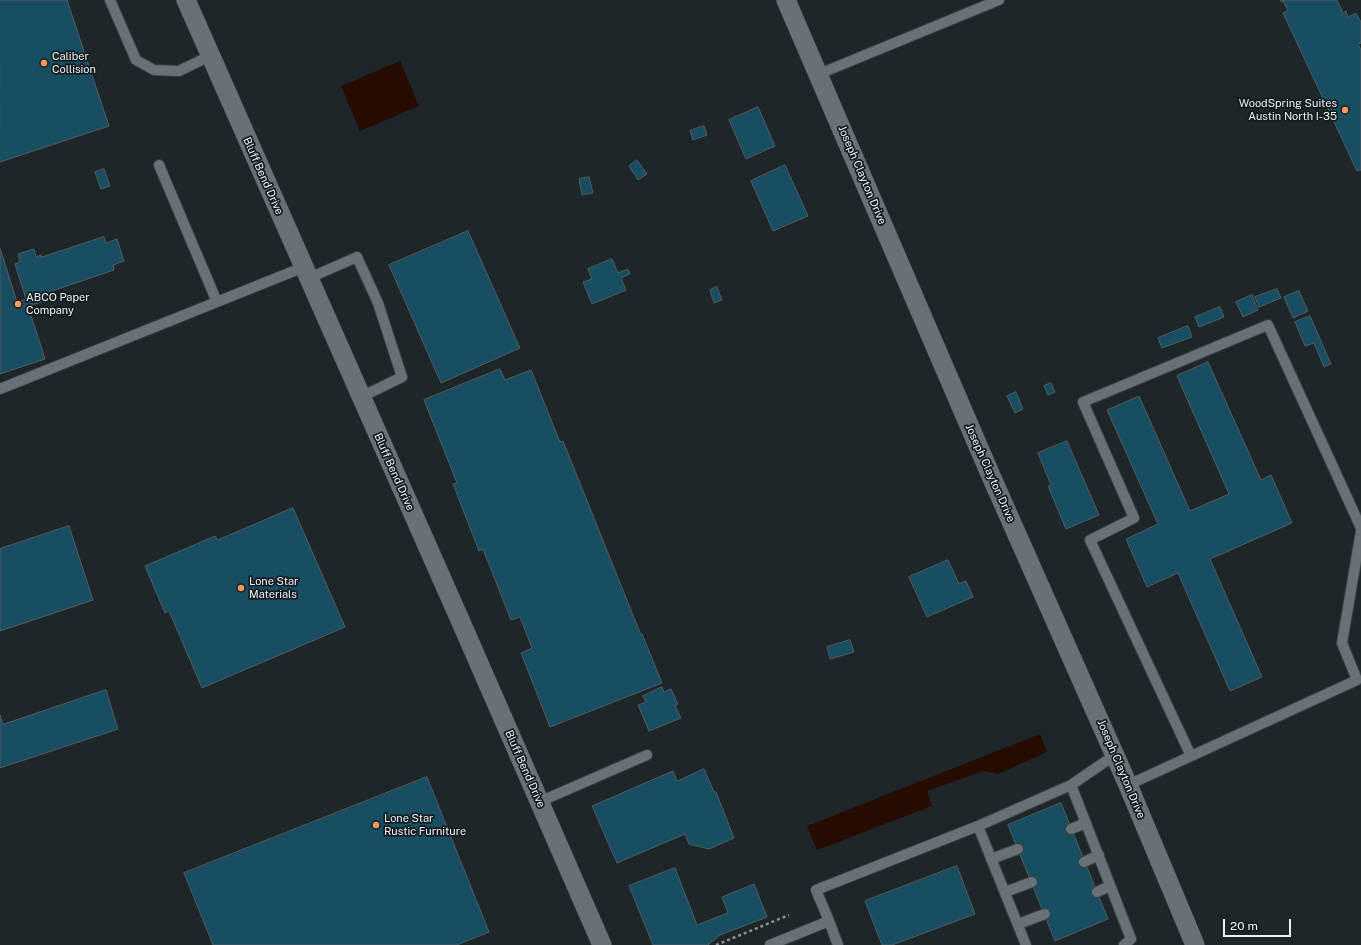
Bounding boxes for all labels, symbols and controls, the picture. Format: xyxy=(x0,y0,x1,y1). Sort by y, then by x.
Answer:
place label: Caliber Collision xyxy=(52,50,96,76)
marker: Caliber Collision xyxy=(39,58,49,68)
place label: WoodSpring Suites Austin North I-35 xyxy=(1239,97,1337,123)
marker: WoodSpring Suites Austin North I-35 xyxy=(1340,105,1350,115)
street label: Joseph Clayton Drive xyxy=(835,124,889,226)
street label: Bluff Bend Drive xyxy=(240,135,286,217)
place label: ABCO Paper Company xyxy=(26,291,90,317)
marker: ABCO Paper Company xyxy=(13,299,23,309)
street label: Joseph Clayton Drive xyxy=(962,422,1018,524)
street label: Bluff Bend Drive xyxy=(371,431,417,513)
place label: Lone Star Materials xyxy=(249,575,298,601)
marker: Lone Star Materials xyxy=(236,583,246,593)
street label: Joseph Clayton Drive xyxy=(1094,718,1148,820)
street label: Bluff Bend Drive xyxy=(502,728,548,810)
place label: Lone Star Rustic Furniture xyxy=(384,812,466,838)
marker: Lone Star Rustic Furniture xyxy=(371,820,381,830)
scale bar xyxy=(1225,911,1293,937)
text: 20 m xyxy=(1230,919,1258,933)

